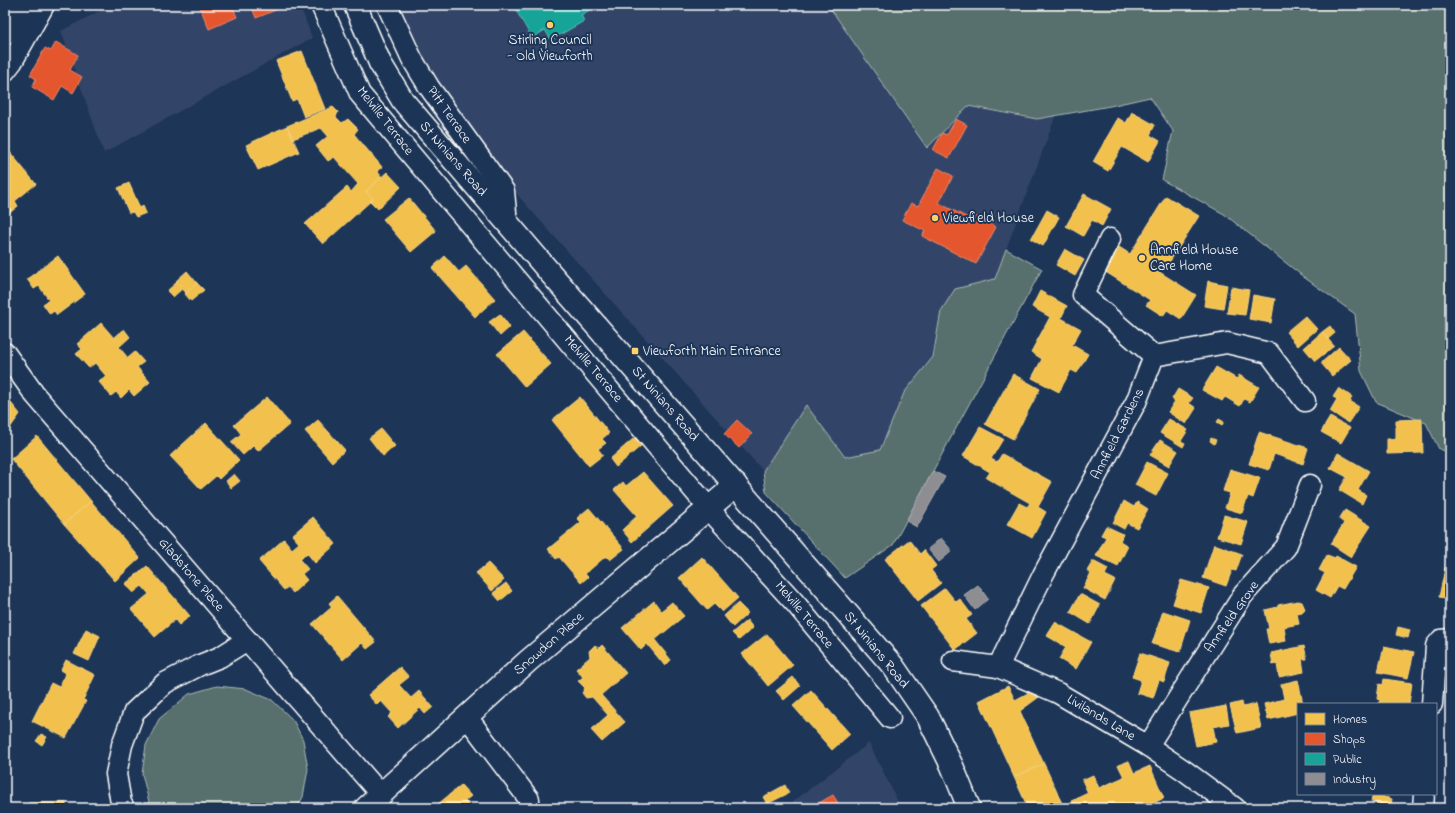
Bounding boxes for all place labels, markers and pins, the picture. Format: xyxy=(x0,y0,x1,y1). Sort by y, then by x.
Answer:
marker: Stirling Council - Old Viewforth xyxy=(545,20,555,30)
place label: Stirling Council - Old Viewforth xyxy=(507,30,593,67)
place label: Viewfield House xyxy=(942,208,1035,229)
marker: Viewfield House xyxy=(930,213,940,223)
place label: Annfield House Care Home xyxy=(1150,240,1239,277)
marker: Annfield House Care Home xyxy=(1137,253,1147,263)
place label: Viewforth Main Entrance xyxy=(642,341,781,362)
marker: Viewforth Main Entrance xyxy=(630,346,640,356)

